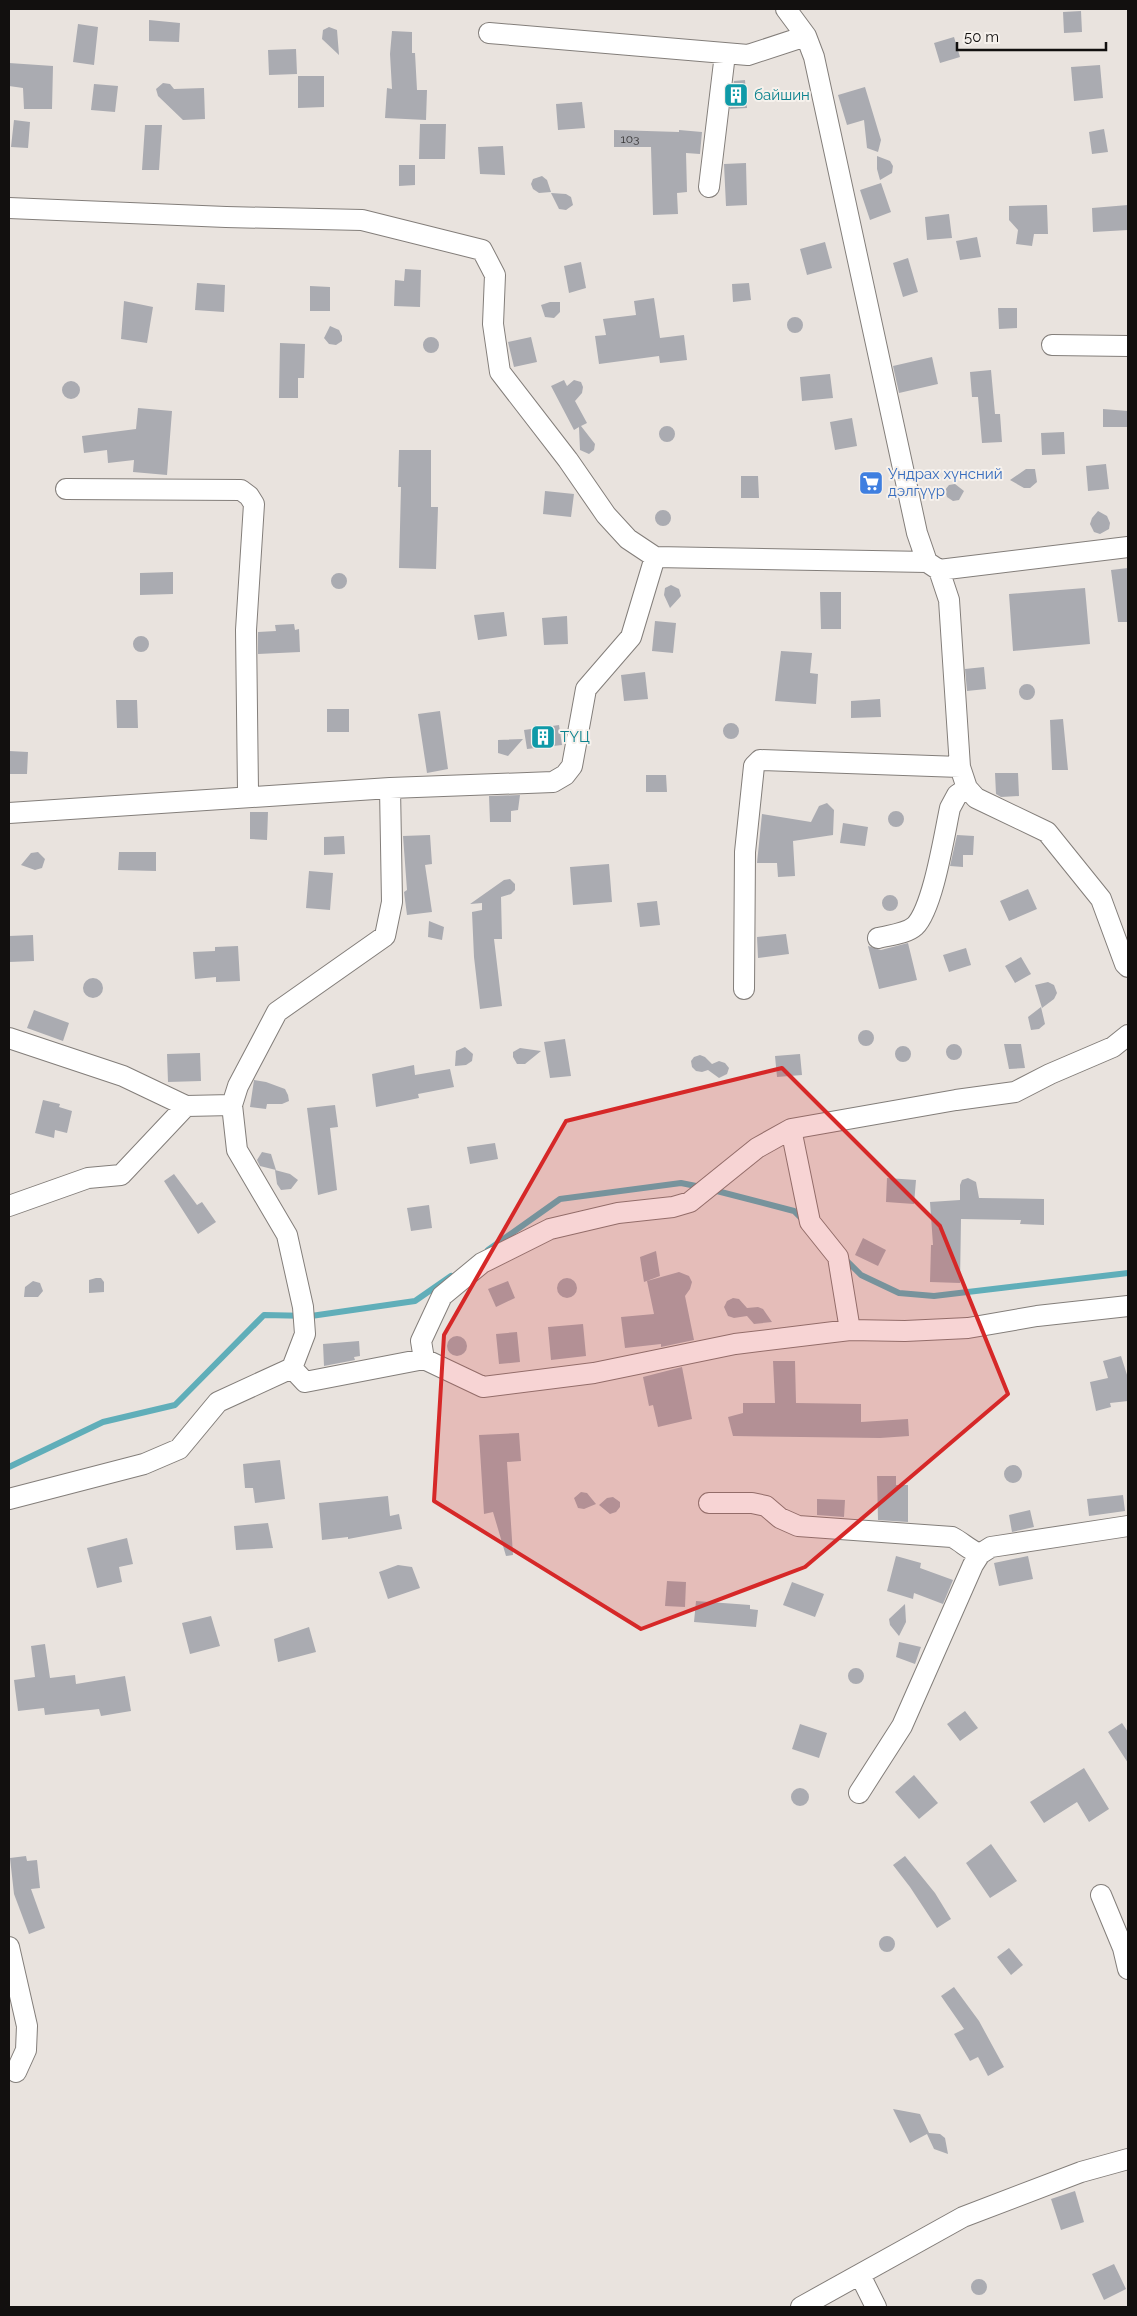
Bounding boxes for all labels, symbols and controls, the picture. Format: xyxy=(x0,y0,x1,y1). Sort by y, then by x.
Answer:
scale bar xyxy=(957,20,1106,52)
text: 50 m xyxy=(964,28,999,46)
building icon: байшин xyxy=(723,82,749,108)
place label: байшин xyxy=(754,86,810,104)
house number: 103 xyxy=(621,132,639,146)
place label: Ундрах хүнсний дэлгүүр xyxy=(888,465,1003,500)
supermarket icon: Ундрах хүнсний дэлгүүр xyxy=(858,470,884,496)
building icon: ТҮЦ xyxy=(530,724,556,750)
place label: ТҮЦ xyxy=(560,728,590,746)

